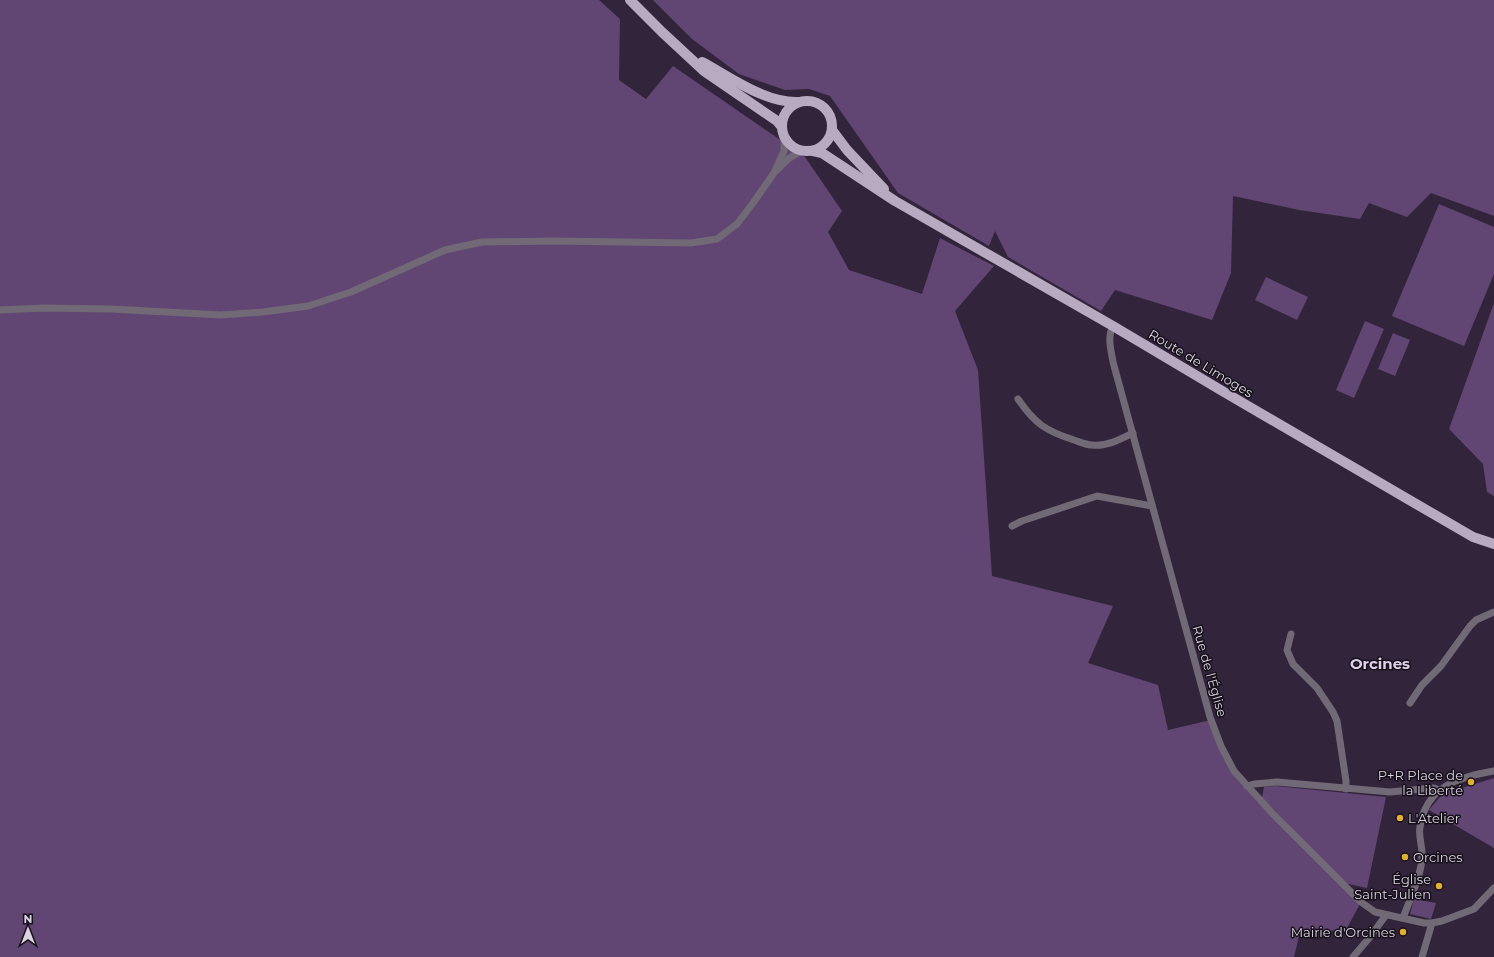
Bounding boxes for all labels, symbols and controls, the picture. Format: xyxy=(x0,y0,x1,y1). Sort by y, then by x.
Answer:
street label: Route de Limoges xyxy=(1146,326,1256,400)
street label: Rue de l'Église xyxy=(1189,623,1231,719)
district label: Orcines xyxy=(1350,654,1410,673)
place label: P+R Place de la Liberté xyxy=(1378,767,1463,798)
marker: P+R Place de la Liberté xyxy=(1466,777,1476,787)
place label: L'Atelier xyxy=(1408,810,1460,826)
marker: L'Atelier xyxy=(1395,813,1405,823)
place label: Orcines xyxy=(1413,849,1463,865)
marker: Orcines xyxy=(1400,852,1410,862)
place label: Église Saint-Julien xyxy=(1354,871,1431,902)
marker: Église Saint-Julien xyxy=(1434,881,1444,891)
north arrow xyxy=(8,909,48,949)
text: N xyxy=(24,912,32,926)
place label: Mairie d'Orcines xyxy=(1291,924,1395,940)
marker: Mairie d'Orcines xyxy=(1398,927,1408,937)

